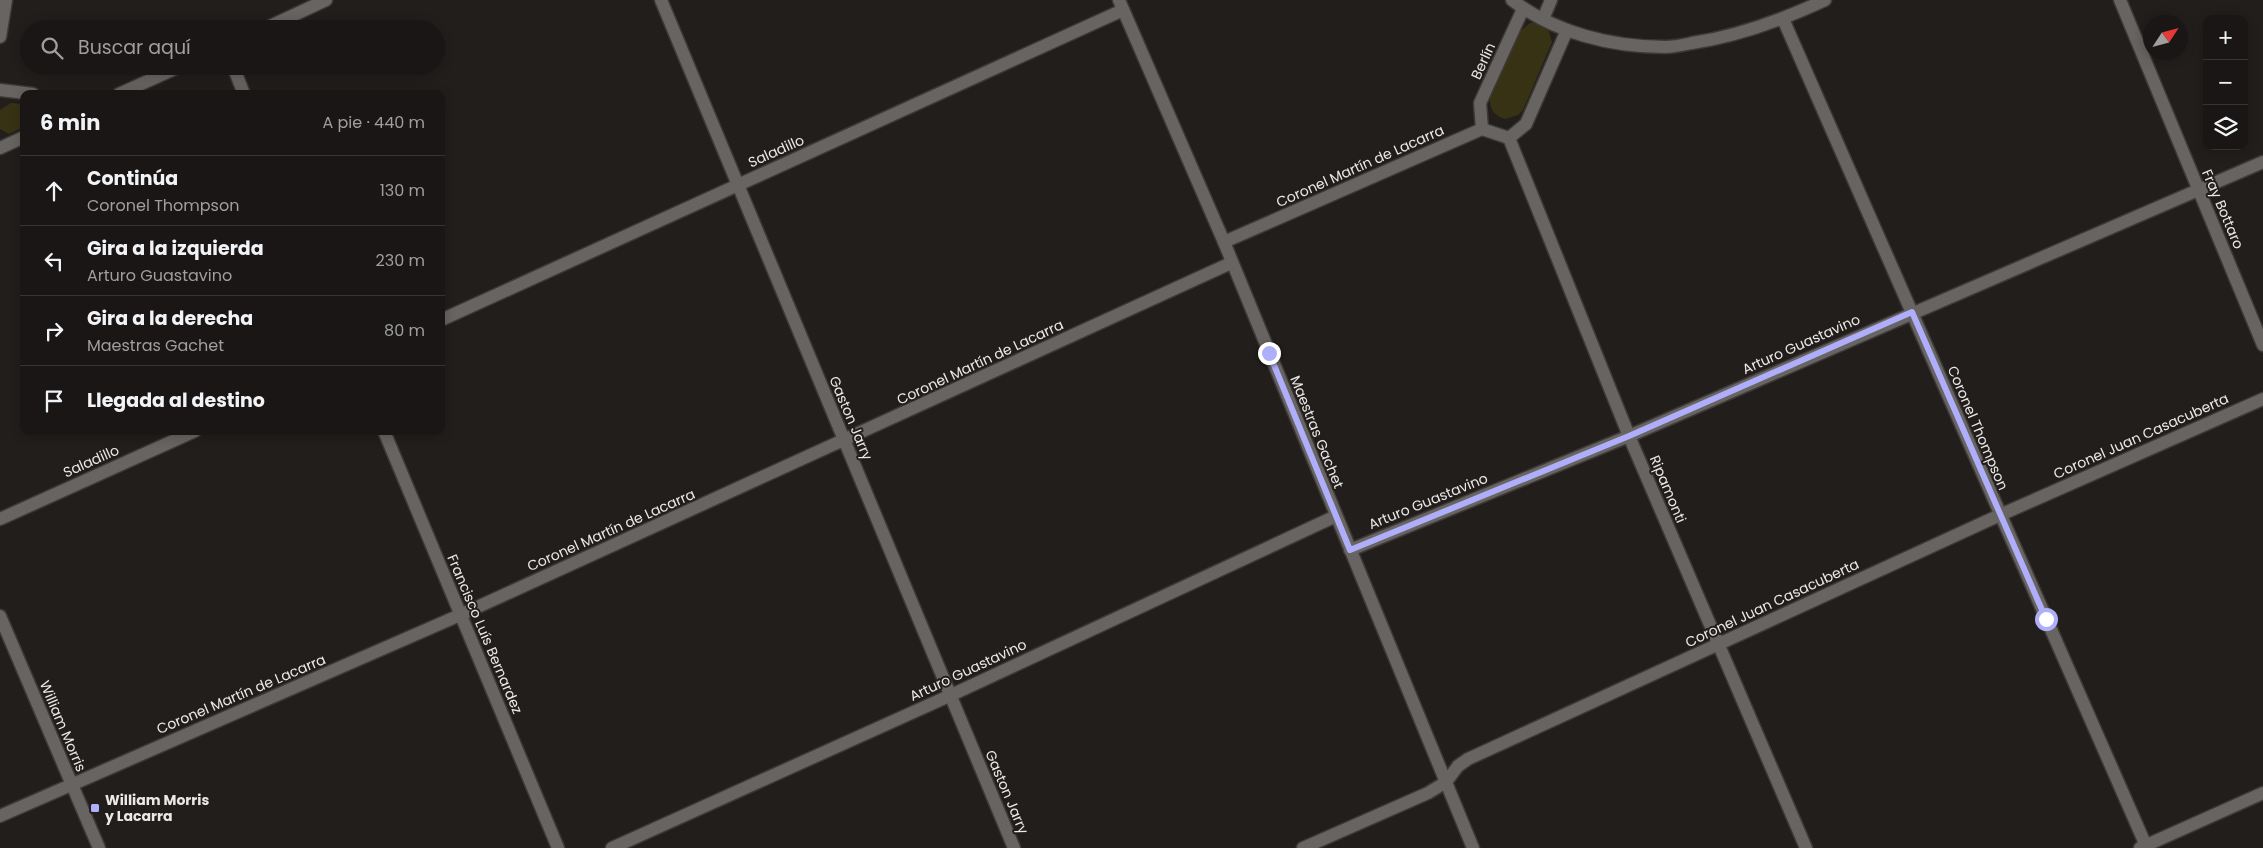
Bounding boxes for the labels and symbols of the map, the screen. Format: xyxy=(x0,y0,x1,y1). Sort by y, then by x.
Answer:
north arrow xyxy=(2143,15,2188,60)
street label: Berlín xyxy=(1466,39,1500,83)
street label: Coronel Martín de Lacarra xyxy=(1273,120,1447,212)
street label: Saladillo xyxy=(745,130,807,172)
street label: Fray Bottaro xyxy=(2197,166,2249,252)
street label: Arturo Guastavino xyxy=(1739,309,1863,379)
street label: Coronel Martín de Lacarra xyxy=(893,314,1067,410)
route end xyxy=(1258,342,1281,365)
street label: Coronel Thompson xyxy=(1943,363,2013,493)
street label: Gaston Jarry xyxy=(824,373,878,463)
street label: Maestras Gachet xyxy=(1285,373,1349,491)
street label: Coronel Juan Casacuberta xyxy=(2050,388,2232,484)
street label: Saladillo xyxy=(60,440,122,482)
street label: Ripamonti xyxy=(1645,452,1691,526)
street label: Arturo Guastavino xyxy=(1365,468,1491,534)
street label: Coronel Martín de Lacarra xyxy=(524,484,698,576)
street label: Francisco Luís Bernardez xyxy=(442,551,528,717)
street label: Coronel Juan Casacuberta xyxy=(1682,554,1862,652)
route start xyxy=(2035,608,2058,631)
street label: Arturo Guastavino xyxy=(906,634,1030,706)
street label: Coronel Martín de Lacarra xyxy=(153,649,329,739)
street label: William Morris xyxy=(35,677,91,775)
street label: Gaston Jarry xyxy=(980,747,1034,837)
place label: William Morris y Lacarra xyxy=(104,790,209,826)
marker: William Morris y Lacarra xyxy=(89,802,101,814)

